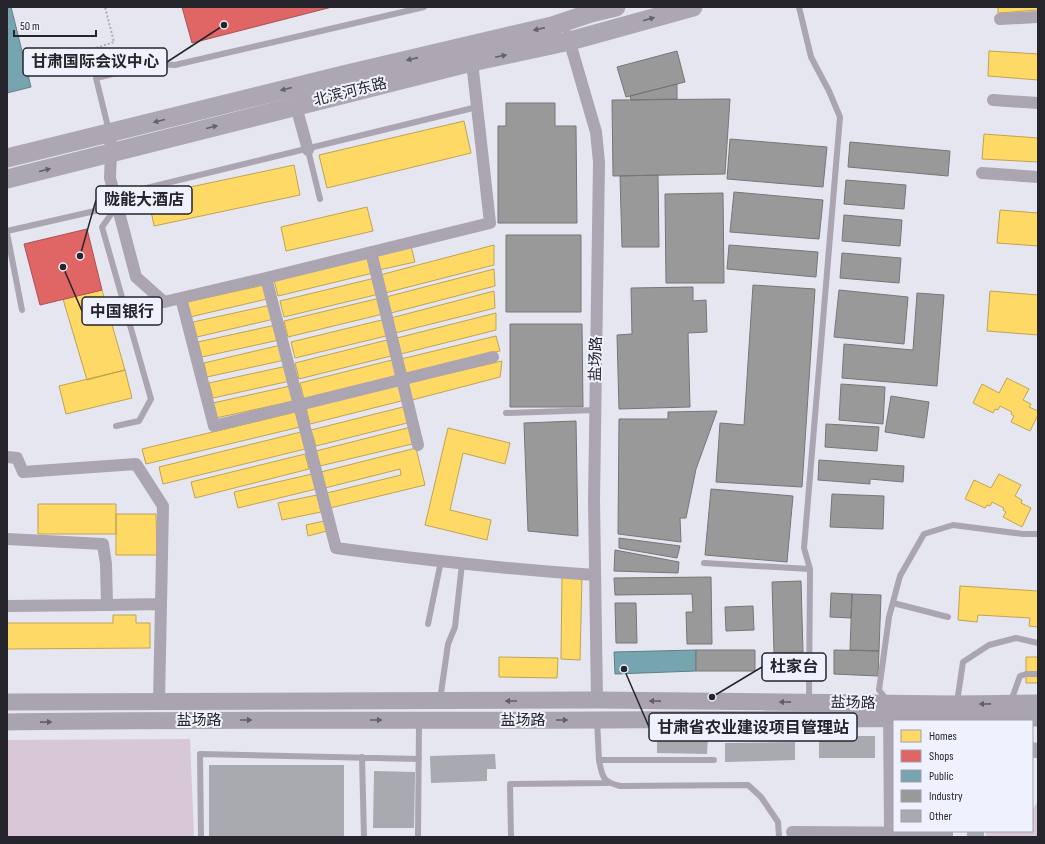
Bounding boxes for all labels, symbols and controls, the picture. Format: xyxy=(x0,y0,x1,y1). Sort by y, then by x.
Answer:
scale bar xyxy=(14,12,96,38)
one-way arrow xyxy=(642,16,655,22)
text: 50 m xyxy=(20,19,40,34)
one-way arrow xyxy=(532,26,544,32)
callout: 甘肃国际会议中心 xyxy=(23,48,167,76)
one-way arrow xyxy=(495,52,507,58)
text: 甘肃国际会议中心 xyxy=(31,53,159,72)
one-way arrow xyxy=(406,56,418,62)
street label: 北滨河东路 xyxy=(311,74,389,110)
one-way arrow xyxy=(279,86,291,92)
one-way arrow xyxy=(153,118,166,124)
one-way arrow xyxy=(205,124,218,130)
one-way arrow xyxy=(39,166,51,172)
callout: 陇能大酒店 xyxy=(96,186,192,214)
text: 陇能大酒店 xyxy=(104,190,184,210)
callout: 中国银行 xyxy=(82,297,162,325)
text: 中国银行 xyxy=(90,303,154,322)
street label: 盐场路 xyxy=(586,336,606,382)
callout: 杜家台 xyxy=(762,653,826,681)
text: 杜家台 xyxy=(770,658,818,677)
street label: 盐场路 xyxy=(830,693,876,713)
one-way arrow xyxy=(504,698,517,704)
one-way arrow xyxy=(648,698,661,704)
one-way arrow xyxy=(778,699,791,705)
one-way arrow xyxy=(978,701,991,707)
street label: 盐场路 xyxy=(176,711,222,730)
street label: 盐场路 xyxy=(500,711,546,730)
callout: 甘肃省农业建设项目管理站 xyxy=(649,713,857,741)
one-way arrow xyxy=(240,717,253,723)
one-way arrow xyxy=(370,717,383,723)
one-way arrow xyxy=(556,717,569,723)
one-way arrow xyxy=(40,718,52,725)
text: 甘肃省农业建设项目管理站 xyxy=(657,719,849,738)
legend xyxy=(893,720,1033,832)
text: Homes xyxy=(929,729,957,744)
text: Shops xyxy=(929,749,954,764)
text: Public xyxy=(929,769,954,784)
text: Industry xyxy=(929,789,963,804)
text: Other xyxy=(929,809,953,824)

